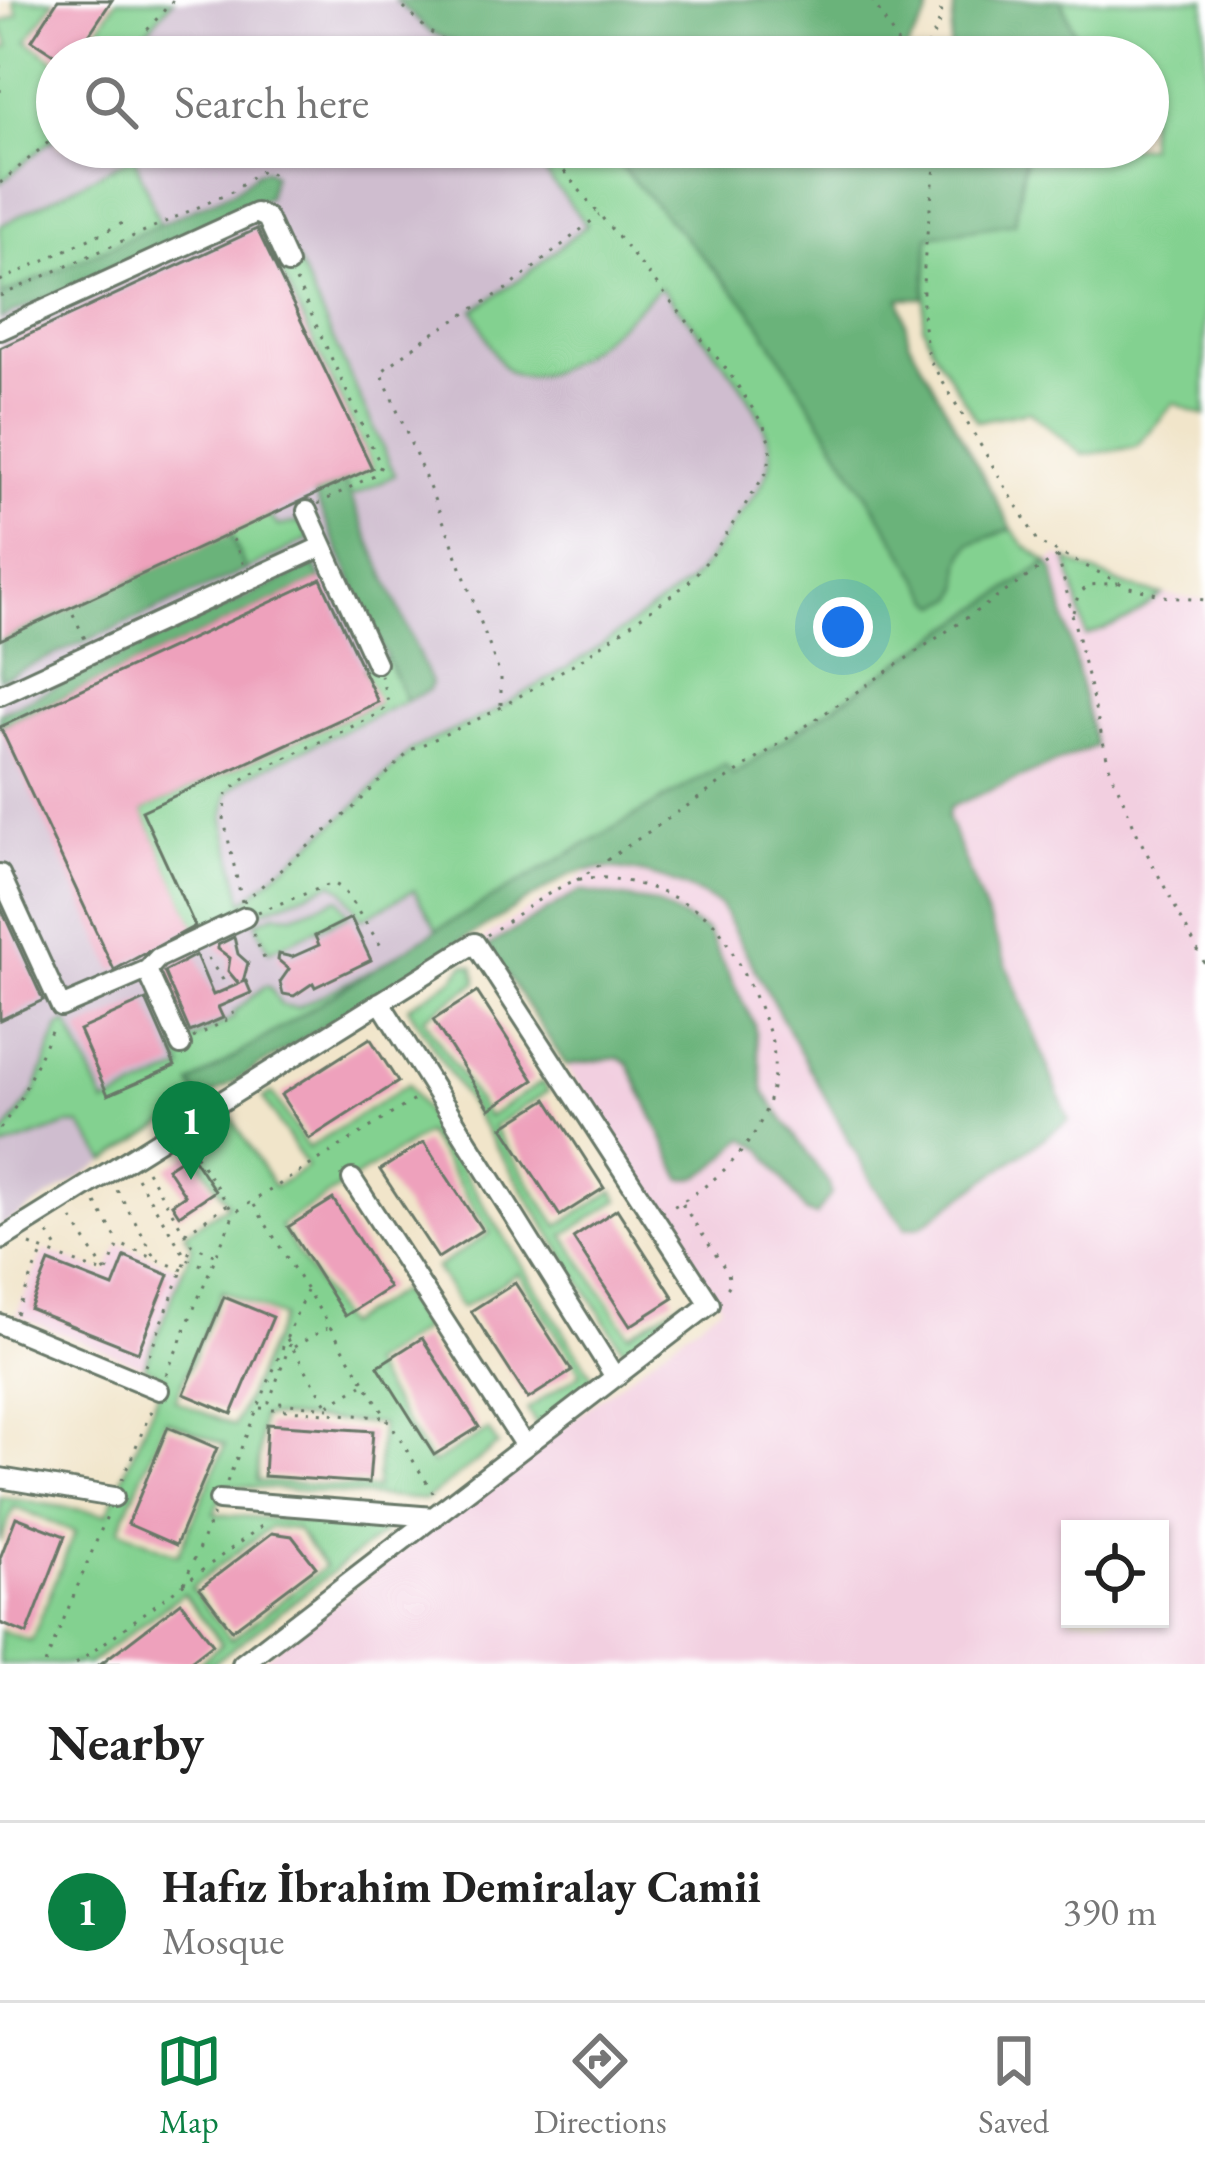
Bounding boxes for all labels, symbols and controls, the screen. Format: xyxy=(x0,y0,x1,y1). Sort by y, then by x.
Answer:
search box xyxy=(36,36,1169,168)
icon: search xyxy=(78,69,144,135)
text: Search here xyxy=(174,73,369,131)
your location xyxy=(813,597,873,657)
pin: 1 xyxy=(152,1081,230,1180)
map controls xyxy=(1061,1520,1169,1628)
button: locate xyxy=(1061,1520,1169,1628)
text: Nearby xyxy=(48,1709,204,1775)
text: Hafız İbrahim Demiralay Camii xyxy=(162,1857,761,1915)
text: 1 xyxy=(77,1886,97,1937)
text: 390 m xyxy=(1063,1886,1157,1937)
text: Mosque xyxy=(162,1915,284,1966)
tab: Map xyxy=(156,2028,222,2143)
tab: Directions xyxy=(534,2028,667,2143)
tab: Saved xyxy=(978,2028,1049,2143)

